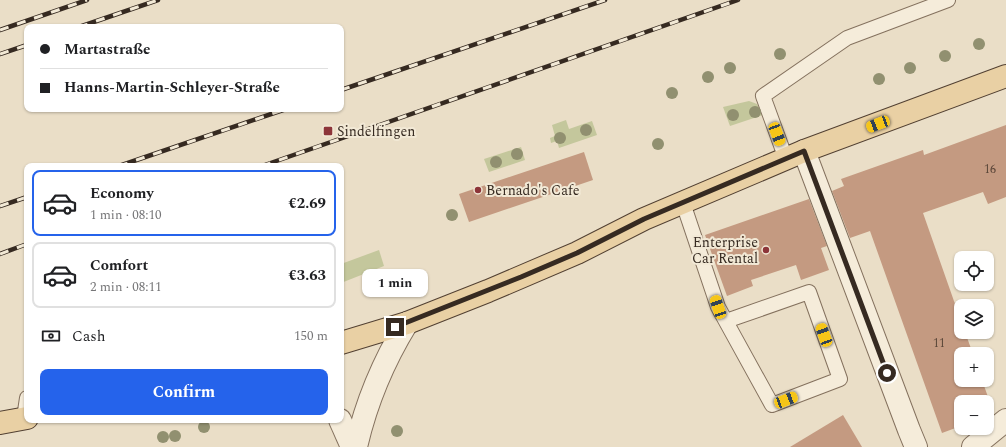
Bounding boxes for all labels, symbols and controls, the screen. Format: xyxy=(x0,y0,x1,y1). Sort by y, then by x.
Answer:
text: Martastraße xyxy=(64,38,151,61)
text: Hanns-Martin-Schleyer-Straße xyxy=(64,76,280,99)
car xyxy=(865,114,891,134)
place label: Sindelfingen xyxy=(337,121,415,142)
car xyxy=(767,121,787,147)
marker: Sindelfingen xyxy=(322,125,334,137)
house number: 16 xyxy=(984,160,996,179)
place label: Bernado's Cafe xyxy=(486,180,580,201)
text: Economy xyxy=(90,182,154,205)
icon: car xyxy=(42,185,78,221)
marker: Bernado's Cafe xyxy=(473,185,483,195)
text: €2.69 xyxy=(288,192,326,215)
text: 1 min · 08:10 xyxy=(90,205,162,225)
place label: Enterprise Car Rental xyxy=(692,232,758,269)
marker: Enterprise Car Rental xyxy=(761,245,771,255)
map controls xyxy=(954,251,994,435)
button: locate xyxy=(954,251,994,291)
text: Comfort xyxy=(90,254,148,277)
icon: car xyxy=(42,257,78,293)
text: €3.63 xyxy=(288,264,326,287)
callout: 1 min xyxy=(362,269,428,297)
text: 1 min xyxy=(378,273,412,293)
text: 2 min · 08:11 xyxy=(90,277,162,297)
car xyxy=(708,294,728,320)
button: layers xyxy=(954,299,994,339)
route end xyxy=(386,318,404,336)
car xyxy=(814,322,834,348)
icon: cash xyxy=(40,325,62,347)
text: Cash xyxy=(72,325,105,348)
text: 150 m xyxy=(294,326,328,346)
house number: 11 xyxy=(933,334,945,353)
button: + xyxy=(954,347,994,387)
route start xyxy=(878,364,896,382)
button: Confirm xyxy=(40,369,328,415)
car xyxy=(773,390,799,410)
button: − xyxy=(954,395,994,435)

